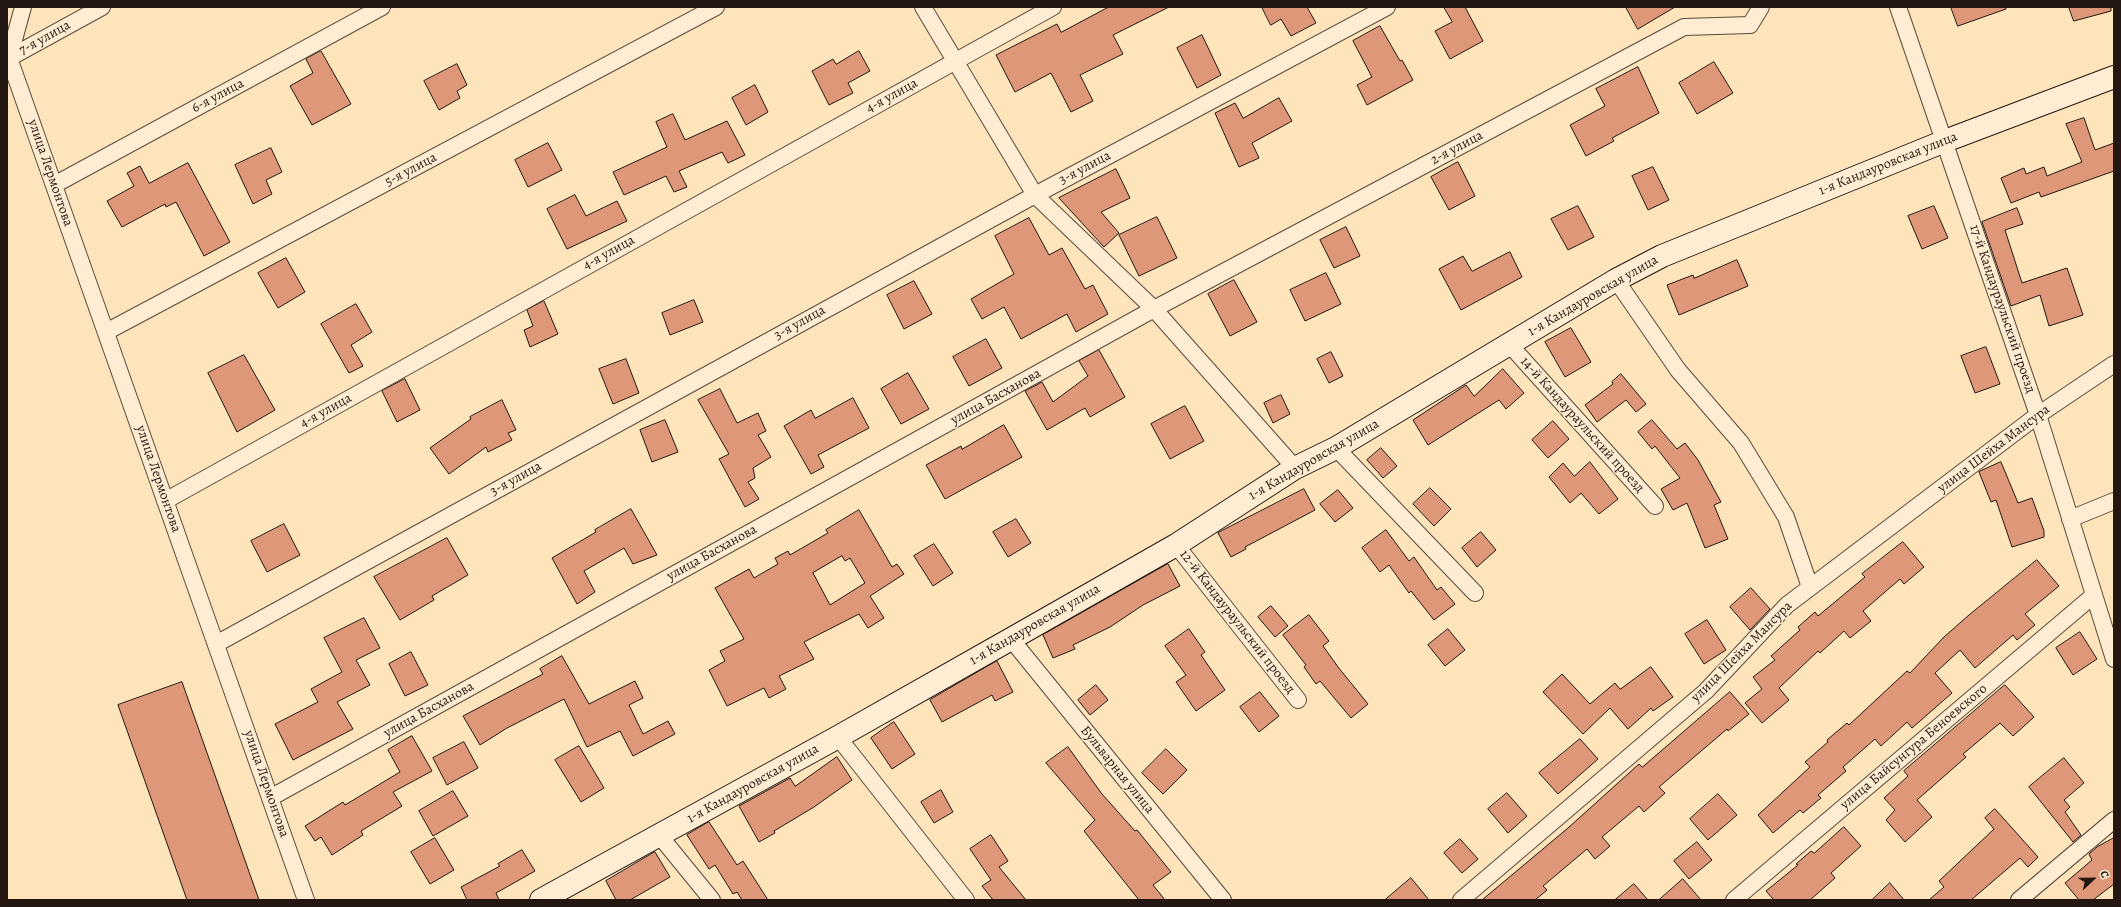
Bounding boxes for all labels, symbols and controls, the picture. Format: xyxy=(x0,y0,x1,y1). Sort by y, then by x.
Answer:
street label: 7-я улица xyxy=(16,17,74,59)
street label: 6-я улица xyxy=(189,75,247,117)
street label: 4-я улица xyxy=(863,75,921,117)
street label: улица Лермонтова xyxy=(24,117,76,229)
street label: 2-я улица xyxy=(1428,127,1486,169)
street label: 1-я Кандауровская улица xyxy=(1816,128,1960,200)
street label: 3-я улица xyxy=(1056,147,1114,189)
street label: 5-я улица xyxy=(382,149,440,191)
street label: 17-й Кандаураульский проезд xyxy=(1965,223,2039,395)
street label: 4-я улица xyxy=(580,232,638,274)
street label: 1-я Кандауровская улица xyxy=(1525,252,1661,340)
street label: 3-я улица xyxy=(771,302,829,344)
street label: 14-й Кандаураульский проезд xyxy=(1516,353,1648,497)
street label: улица Басханова xyxy=(948,365,1044,429)
street label: 4-я улица xyxy=(297,390,355,432)
street label: улица Шейха Мансура xyxy=(1935,401,2053,497)
street label: 1-я Кандауровская улица xyxy=(1246,416,1382,504)
street label: улица Лермонтова xyxy=(132,423,184,535)
street label: 3-я улица xyxy=(487,458,545,500)
street label: улица Басханова xyxy=(664,521,760,585)
street label: 12-й Кандаураульский проезд xyxy=(1176,547,1298,697)
street label: 1-я Кандауровская улица xyxy=(967,581,1103,669)
street label: улица Шейха Мансура xyxy=(1688,598,1796,706)
street label: улица Басханова xyxy=(381,678,477,742)
street label: улица Байсунгура Беноевского xyxy=(1837,681,1991,813)
street label: Бульварная улица xyxy=(1076,723,1158,817)
street label: улица Лермонтова xyxy=(240,728,292,840)
street label: 1-я Кандауровская улица xyxy=(684,741,822,827)
north arrow xyxy=(2073,859,2113,899)
text: С xyxy=(2096,868,2113,880)

